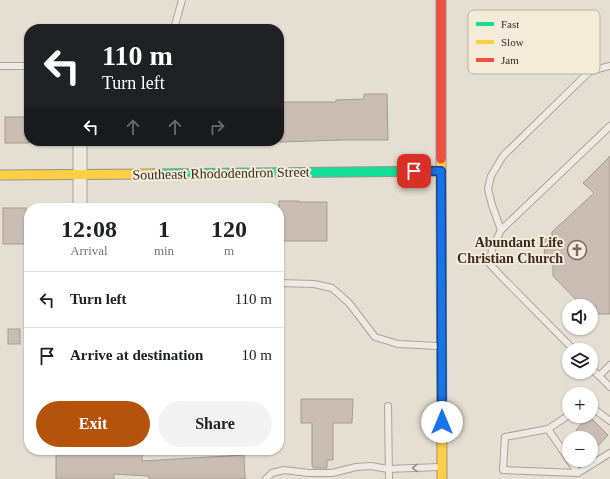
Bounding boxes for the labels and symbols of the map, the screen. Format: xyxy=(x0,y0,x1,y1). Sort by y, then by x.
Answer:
legend xyxy=(468,10,600,74)
text: Fast xyxy=(501,18,519,30)
text: Slow xyxy=(501,36,524,48)
text: Jam xyxy=(501,54,519,66)
pin xyxy=(397,154,431,188)
street label: Southeast Rhododendron Street xyxy=(132,164,310,183)
place label: Abundant Life Christian Church xyxy=(457,235,563,266)
church icon: Abundant Life Christian Church xyxy=(566,239,588,261)
position arrow xyxy=(421,401,463,443)
one-way arrow xyxy=(412,464,418,472)

